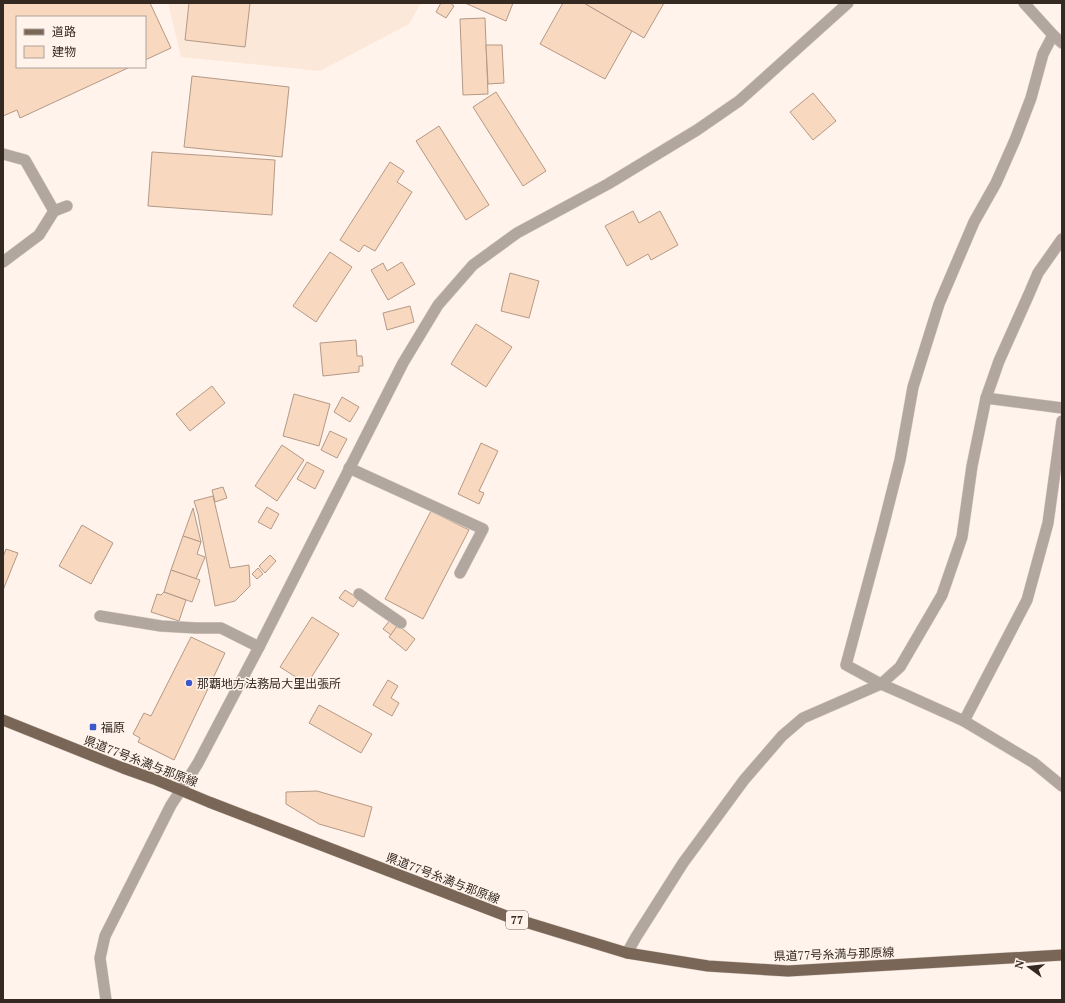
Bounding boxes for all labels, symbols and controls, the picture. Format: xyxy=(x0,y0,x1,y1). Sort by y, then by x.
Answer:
legend xyxy=(16,16,146,68)
text: 道路 xyxy=(52,24,76,39)
text: 建物 xyxy=(52,44,76,59)
place label: 那覇地方法務局大里出張所 xyxy=(197,676,341,691)
marker: 那覇地方法務局大里出張所 xyxy=(184,678,194,688)
place label: 福原 xyxy=(101,720,125,735)
marker: 福原 xyxy=(88,722,98,732)
street label: 県道77号糸満与那原線 xyxy=(82,732,200,790)
street label: 県道77号糸満与那原線 xyxy=(384,849,502,907)
road number: 77 xyxy=(506,911,528,929)
street label: 県道77号糸満与那原線 xyxy=(773,944,895,964)
north arrow xyxy=(1009,947,1049,987)
text: N xyxy=(1011,958,1027,970)

